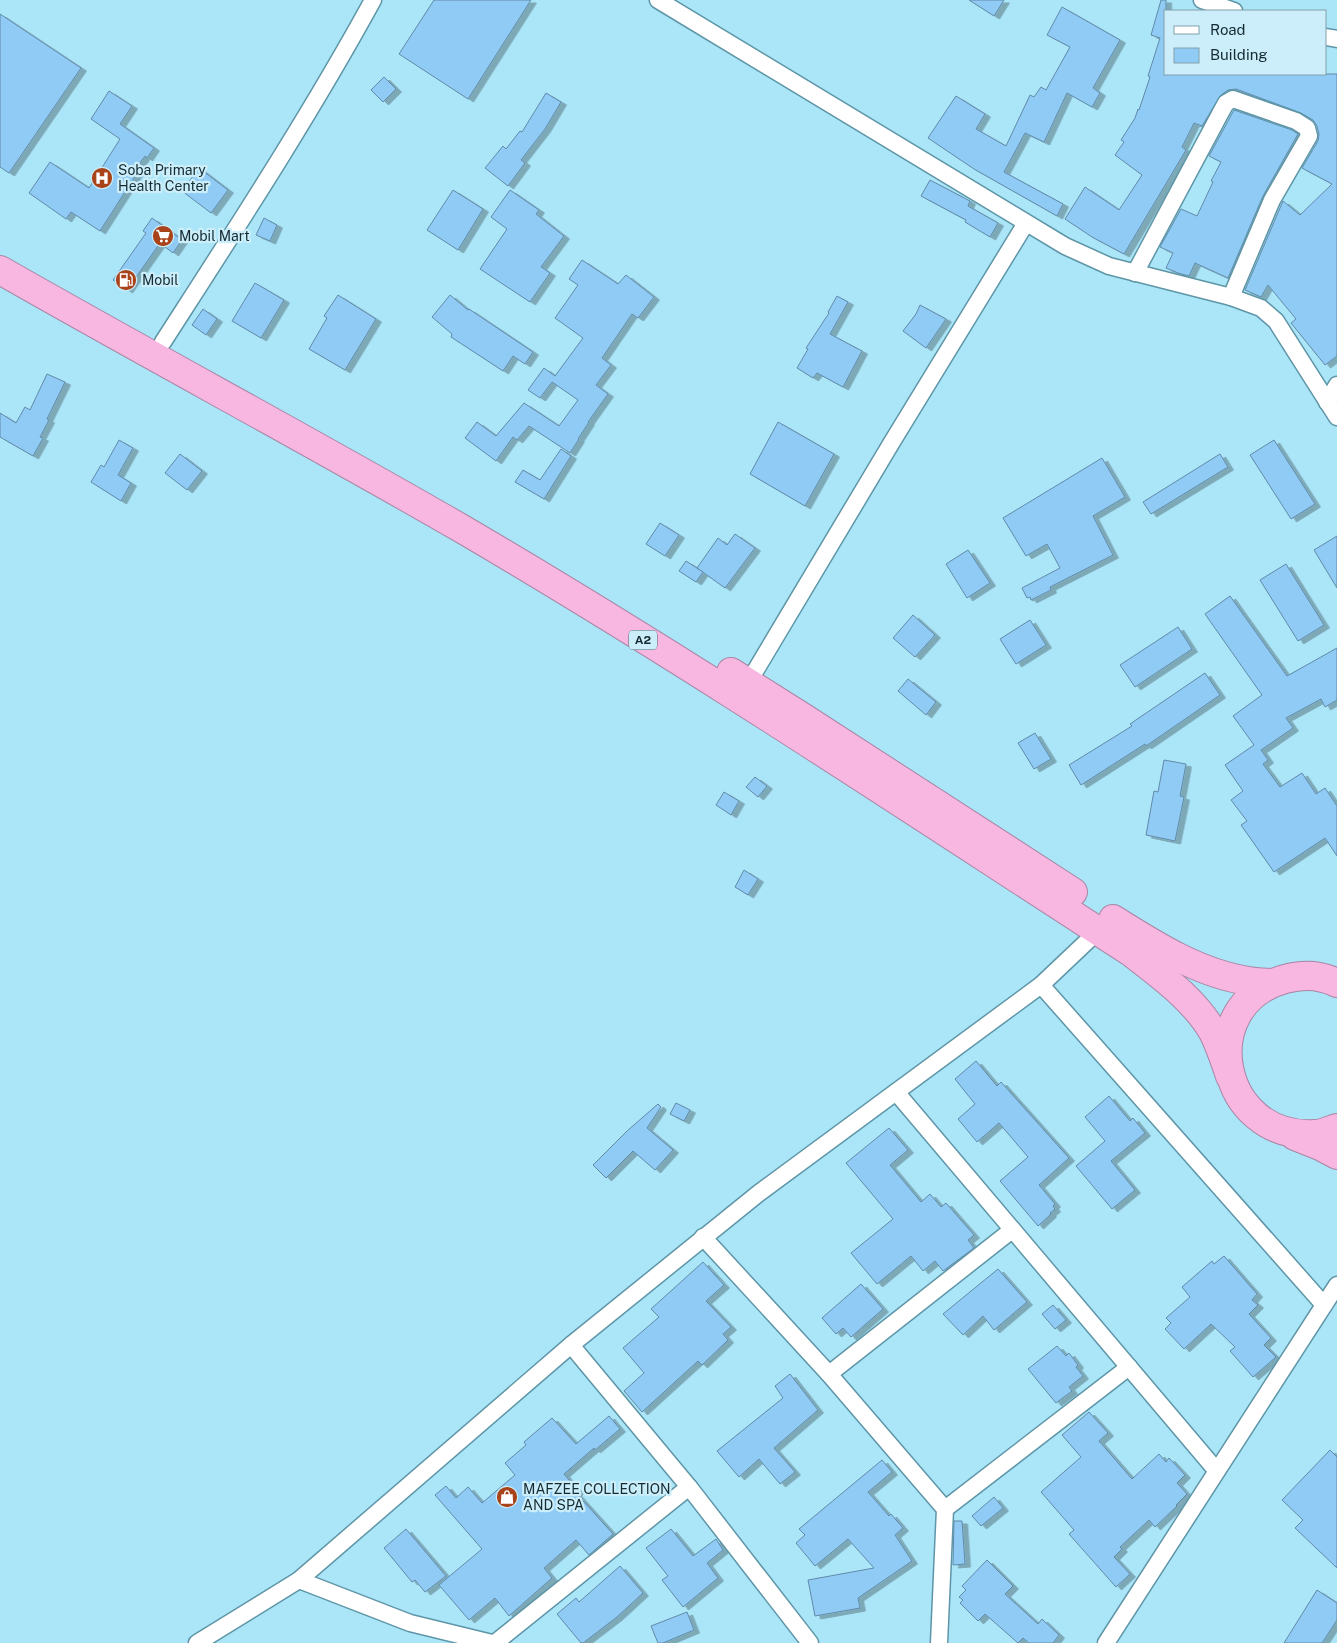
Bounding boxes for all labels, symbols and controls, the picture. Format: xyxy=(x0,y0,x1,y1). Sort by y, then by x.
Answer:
legend xyxy=(1164,10,1327,75)
text: Road xyxy=(1210,21,1246,38)
text: Building xyxy=(1210,46,1268,63)
place label: Soba Primary Health Center xyxy=(118,162,209,194)
hospital icon: Soba Primary Health Center xyxy=(90,166,114,190)
supermarket icon: Mobil Mart xyxy=(151,224,175,248)
place label: Mobil Mart xyxy=(179,228,250,244)
fuel station icon: Mobil xyxy=(114,268,138,292)
place label: Mobil xyxy=(142,272,178,288)
road number: A2 xyxy=(629,630,657,650)
place label: MAFZEE COLLECTION AND SPA xyxy=(523,1481,671,1513)
shop icon: MAFZEE COLLECTION AND SPA xyxy=(495,1485,519,1509)

